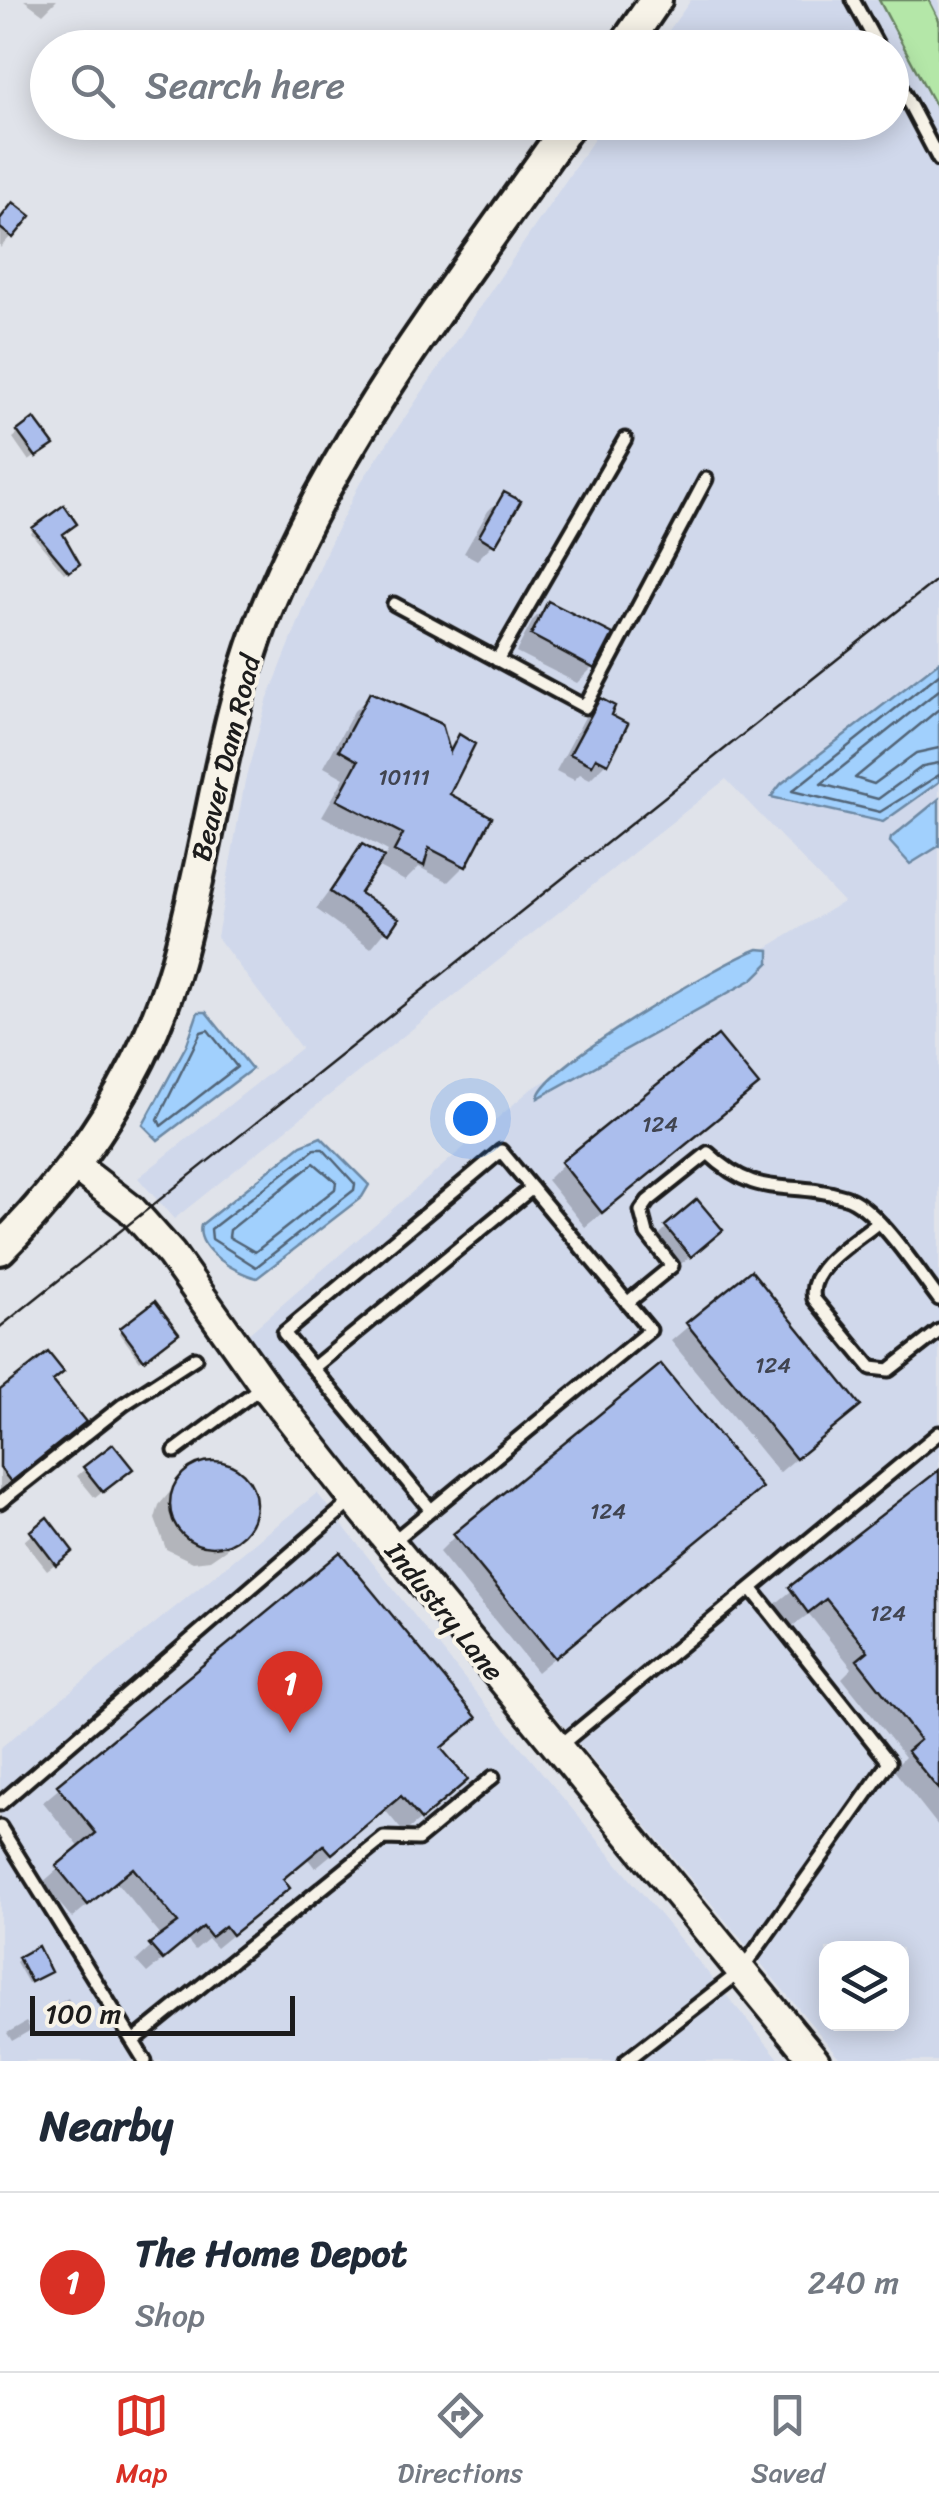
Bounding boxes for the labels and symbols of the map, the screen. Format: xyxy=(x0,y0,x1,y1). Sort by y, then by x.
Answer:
street label: Beaver Dam Road xyxy=(176,648,275,866)
house number: 10111 xyxy=(378,758,430,797)
your location xyxy=(445,1093,496,1144)
house number: 124 xyxy=(642,1105,678,1144)
house number: 124 xyxy=(755,1346,791,1385)
house number: 124 xyxy=(590,1492,626,1531)
street label: Industry Lane xyxy=(372,1529,517,1692)
house number: 124 xyxy=(870,1594,906,1633)
pin: 1 xyxy=(258,1650,322,1733)
scale bar xyxy=(30,1991,295,2036)

